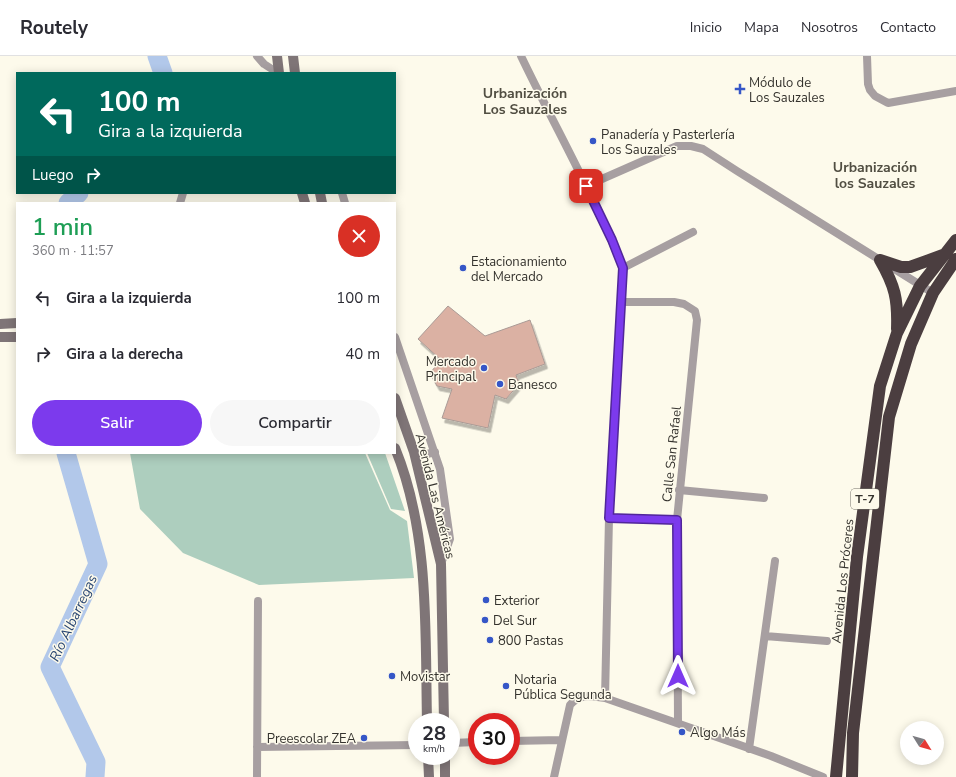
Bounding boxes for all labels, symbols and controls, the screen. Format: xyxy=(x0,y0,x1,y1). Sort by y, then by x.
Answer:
text: Routely xyxy=(20,15,88,41)
text: Inicio xyxy=(690,18,722,37)
text: Mapa xyxy=(744,18,779,37)
text: Nosotros xyxy=(801,18,858,37)
text: Contacto xyxy=(880,18,936,37)
place label: Módulo de Los Sauzales xyxy=(749,74,825,107)
text: 100 m xyxy=(98,83,181,121)
marker: Módulo de Los Sauzales xyxy=(734,83,746,95)
district label: Urbanización Los Sauzales xyxy=(483,84,567,119)
icon: left xyxy=(32,88,84,140)
text: Gira a la izquierda xyxy=(98,119,242,143)
place label: Panadería y Pasterlería Los Sauzales xyxy=(601,126,735,159)
marker: Panadería y Pasterlería Los Sauzales xyxy=(588,136,598,146)
district label: Urbanización los Sauzales xyxy=(833,158,917,193)
icon: right xyxy=(82,164,104,186)
text: Luego xyxy=(32,165,74,185)
pin xyxy=(569,169,603,203)
icon: arrive xyxy=(575,175,597,197)
text: 1 min xyxy=(32,211,93,243)
button: close xyxy=(338,215,380,257)
text: 360 m · 11:57 xyxy=(32,242,114,260)
place label: Estacionamiento del Mercado xyxy=(471,253,567,286)
marker: Estacionamiento del Mercado xyxy=(458,263,468,273)
icon: left xyxy=(32,287,54,309)
text: Gira a la izquierda xyxy=(66,288,192,308)
text: 100 m xyxy=(336,288,380,308)
icon: right xyxy=(32,343,54,365)
text: Gira a la derecha xyxy=(66,344,183,364)
text: 40 m xyxy=(345,344,380,364)
place label: Mercado Principal xyxy=(425,353,476,386)
marker: Mercado Principal xyxy=(479,363,489,373)
place label: Banesco xyxy=(508,376,557,394)
marker: Banesco xyxy=(495,379,505,389)
button: Salir xyxy=(32,400,202,446)
button: Compartir xyxy=(210,400,380,446)
street label: Calle San Rafael xyxy=(658,405,686,503)
street label: Avenida Las Américas xyxy=(411,432,459,561)
road number: T-7 xyxy=(851,489,879,509)
street label: Avenida Los Próceres xyxy=(828,518,858,644)
water label: Río Albarregas xyxy=(45,572,102,665)
place label: Exterior xyxy=(494,592,540,610)
marker: Exterior xyxy=(481,595,491,605)
place label: Del Sur xyxy=(493,612,537,630)
marker: Del Sur xyxy=(480,615,490,625)
place label: 800 Pastas xyxy=(498,632,563,650)
marker: 800 Pastas xyxy=(485,635,495,645)
position arrow xyxy=(657,655,699,697)
place label: Movistar xyxy=(400,668,451,686)
marker: Movistar xyxy=(387,671,397,681)
place label: Notaria Pública Segunda xyxy=(514,671,612,704)
marker: Notaria Pública Segunda xyxy=(501,681,511,691)
speed limit sign: 30 xyxy=(468,713,520,765)
text: 28 xyxy=(422,720,446,747)
north arrow xyxy=(900,721,944,765)
map controls xyxy=(900,721,944,765)
place label: Algo Más xyxy=(690,724,746,742)
marker: Algo Más xyxy=(677,727,687,737)
place label: Preescolar ZEA xyxy=(267,730,357,748)
marker: Preescolar ZEA xyxy=(359,733,369,743)
text: km/h xyxy=(423,742,445,756)

